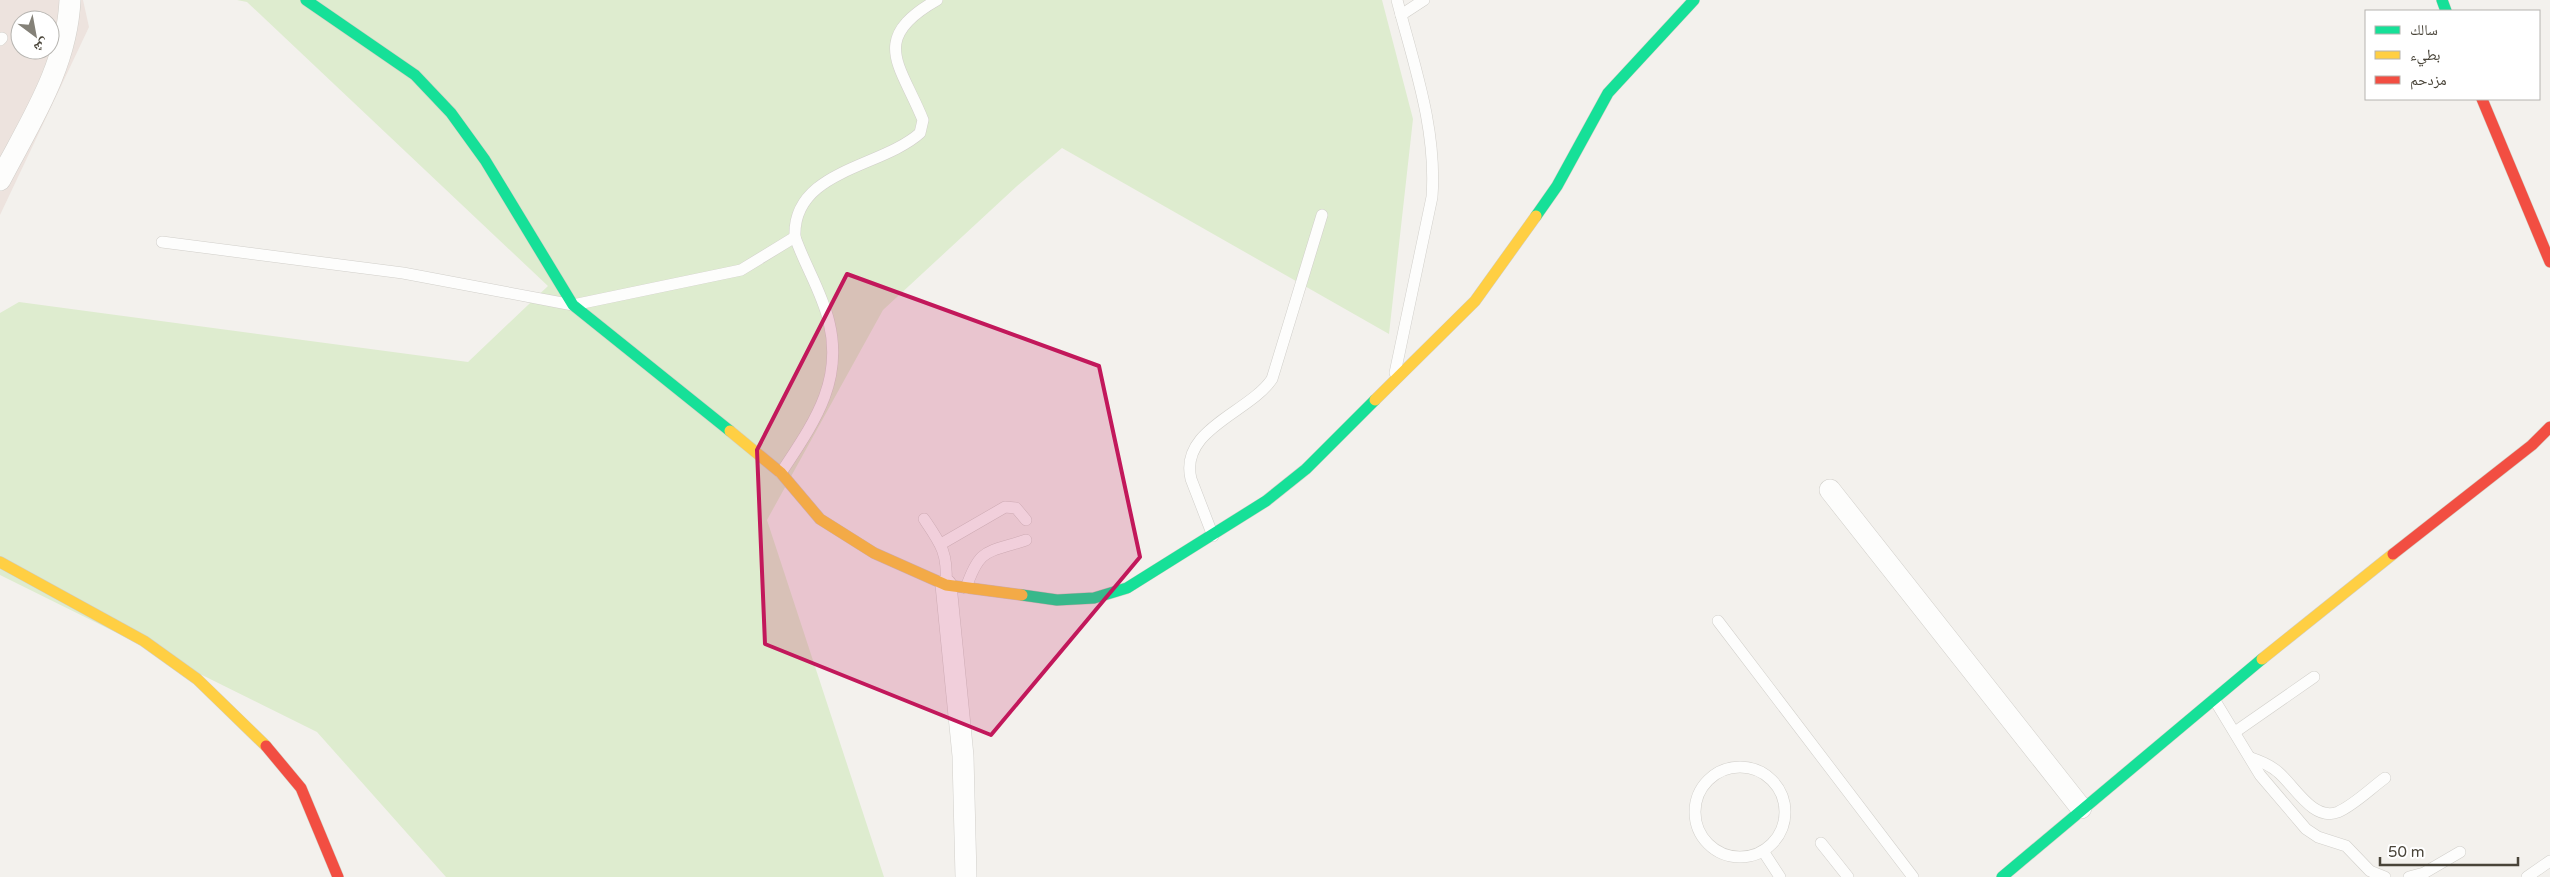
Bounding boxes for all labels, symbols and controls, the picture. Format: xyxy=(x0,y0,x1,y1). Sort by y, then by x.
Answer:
north arrow xyxy=(10,10,60,60)
legend xyxy=(2365,10,2540,100)
text: سالك xyxy=(2410,21,2438,39)
text: ش xyxy=(31,34,52,57)
text: بطيء xyxy=(2410,46,2440,67)
text: مزدحم xyxy=(2410,71,2447,90)
scale bar xyxy=(2380,834,2518,866)
text: 50 m xyxy=(2388,843,2425,861)

